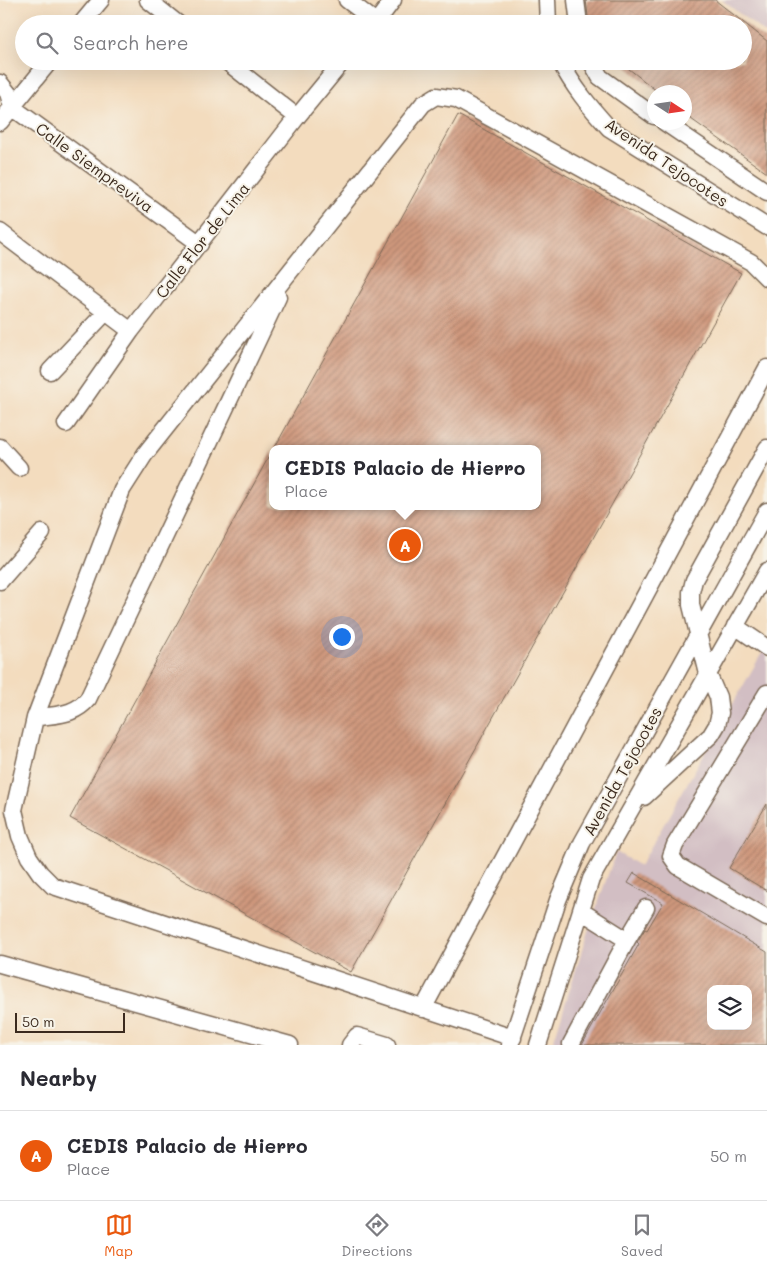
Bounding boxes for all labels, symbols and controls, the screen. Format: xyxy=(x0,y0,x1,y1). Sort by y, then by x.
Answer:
search box xyxy=(15,15,752,70)
icon: search xyxy=(33,29,61,57)
text: Search here xyxy=(73,30,189,55)
north arrow xyxy=(647,85,692,130)
street label: Avenida Tejocotes xyxy=(601,113,733,211)
street label: Calle Siempreviva xyxy=(32,117,158,217)
street label: Calle Flor de Lima xyxy=(150,178,254,302)
popup xyxy=(269,445,541,510)
text: CEDIS Palacio de Hierro xyxy=(285,455,525,480)
text: Place xyxy=(285,480,328,501)
pin: A xyxy=(389,526,421,564)
your location xyxy=(329,624,355,650)
street label: Avenida Tejocotes xyxy=(578,703,666,839)
map controls xyxy=(707,985,752,1030)
button: layers xyxy=(707,985,752,1030)
scale bar xyxy=(15,1010,125,1033)
text: 50 m xyxy=(22,1012,54,1031)
text: Nearby xyxy=(20,1064,97,1091)
text: CEDIS Palacio de Hierro xyxy=(67,1133,307,1158)
text: A xyxy=(30,1145,42,1166)
text: 50 m xyxy=(710,1145,747,1166)
text: Place xyxy=(67,1158,110,1179)
tab: Map xyxy=(104,1211,133,1260)
tab: Directions xyxy=(341,1211,413,1260)
tab: Saved xyxy=(621,1211,663,1260)

